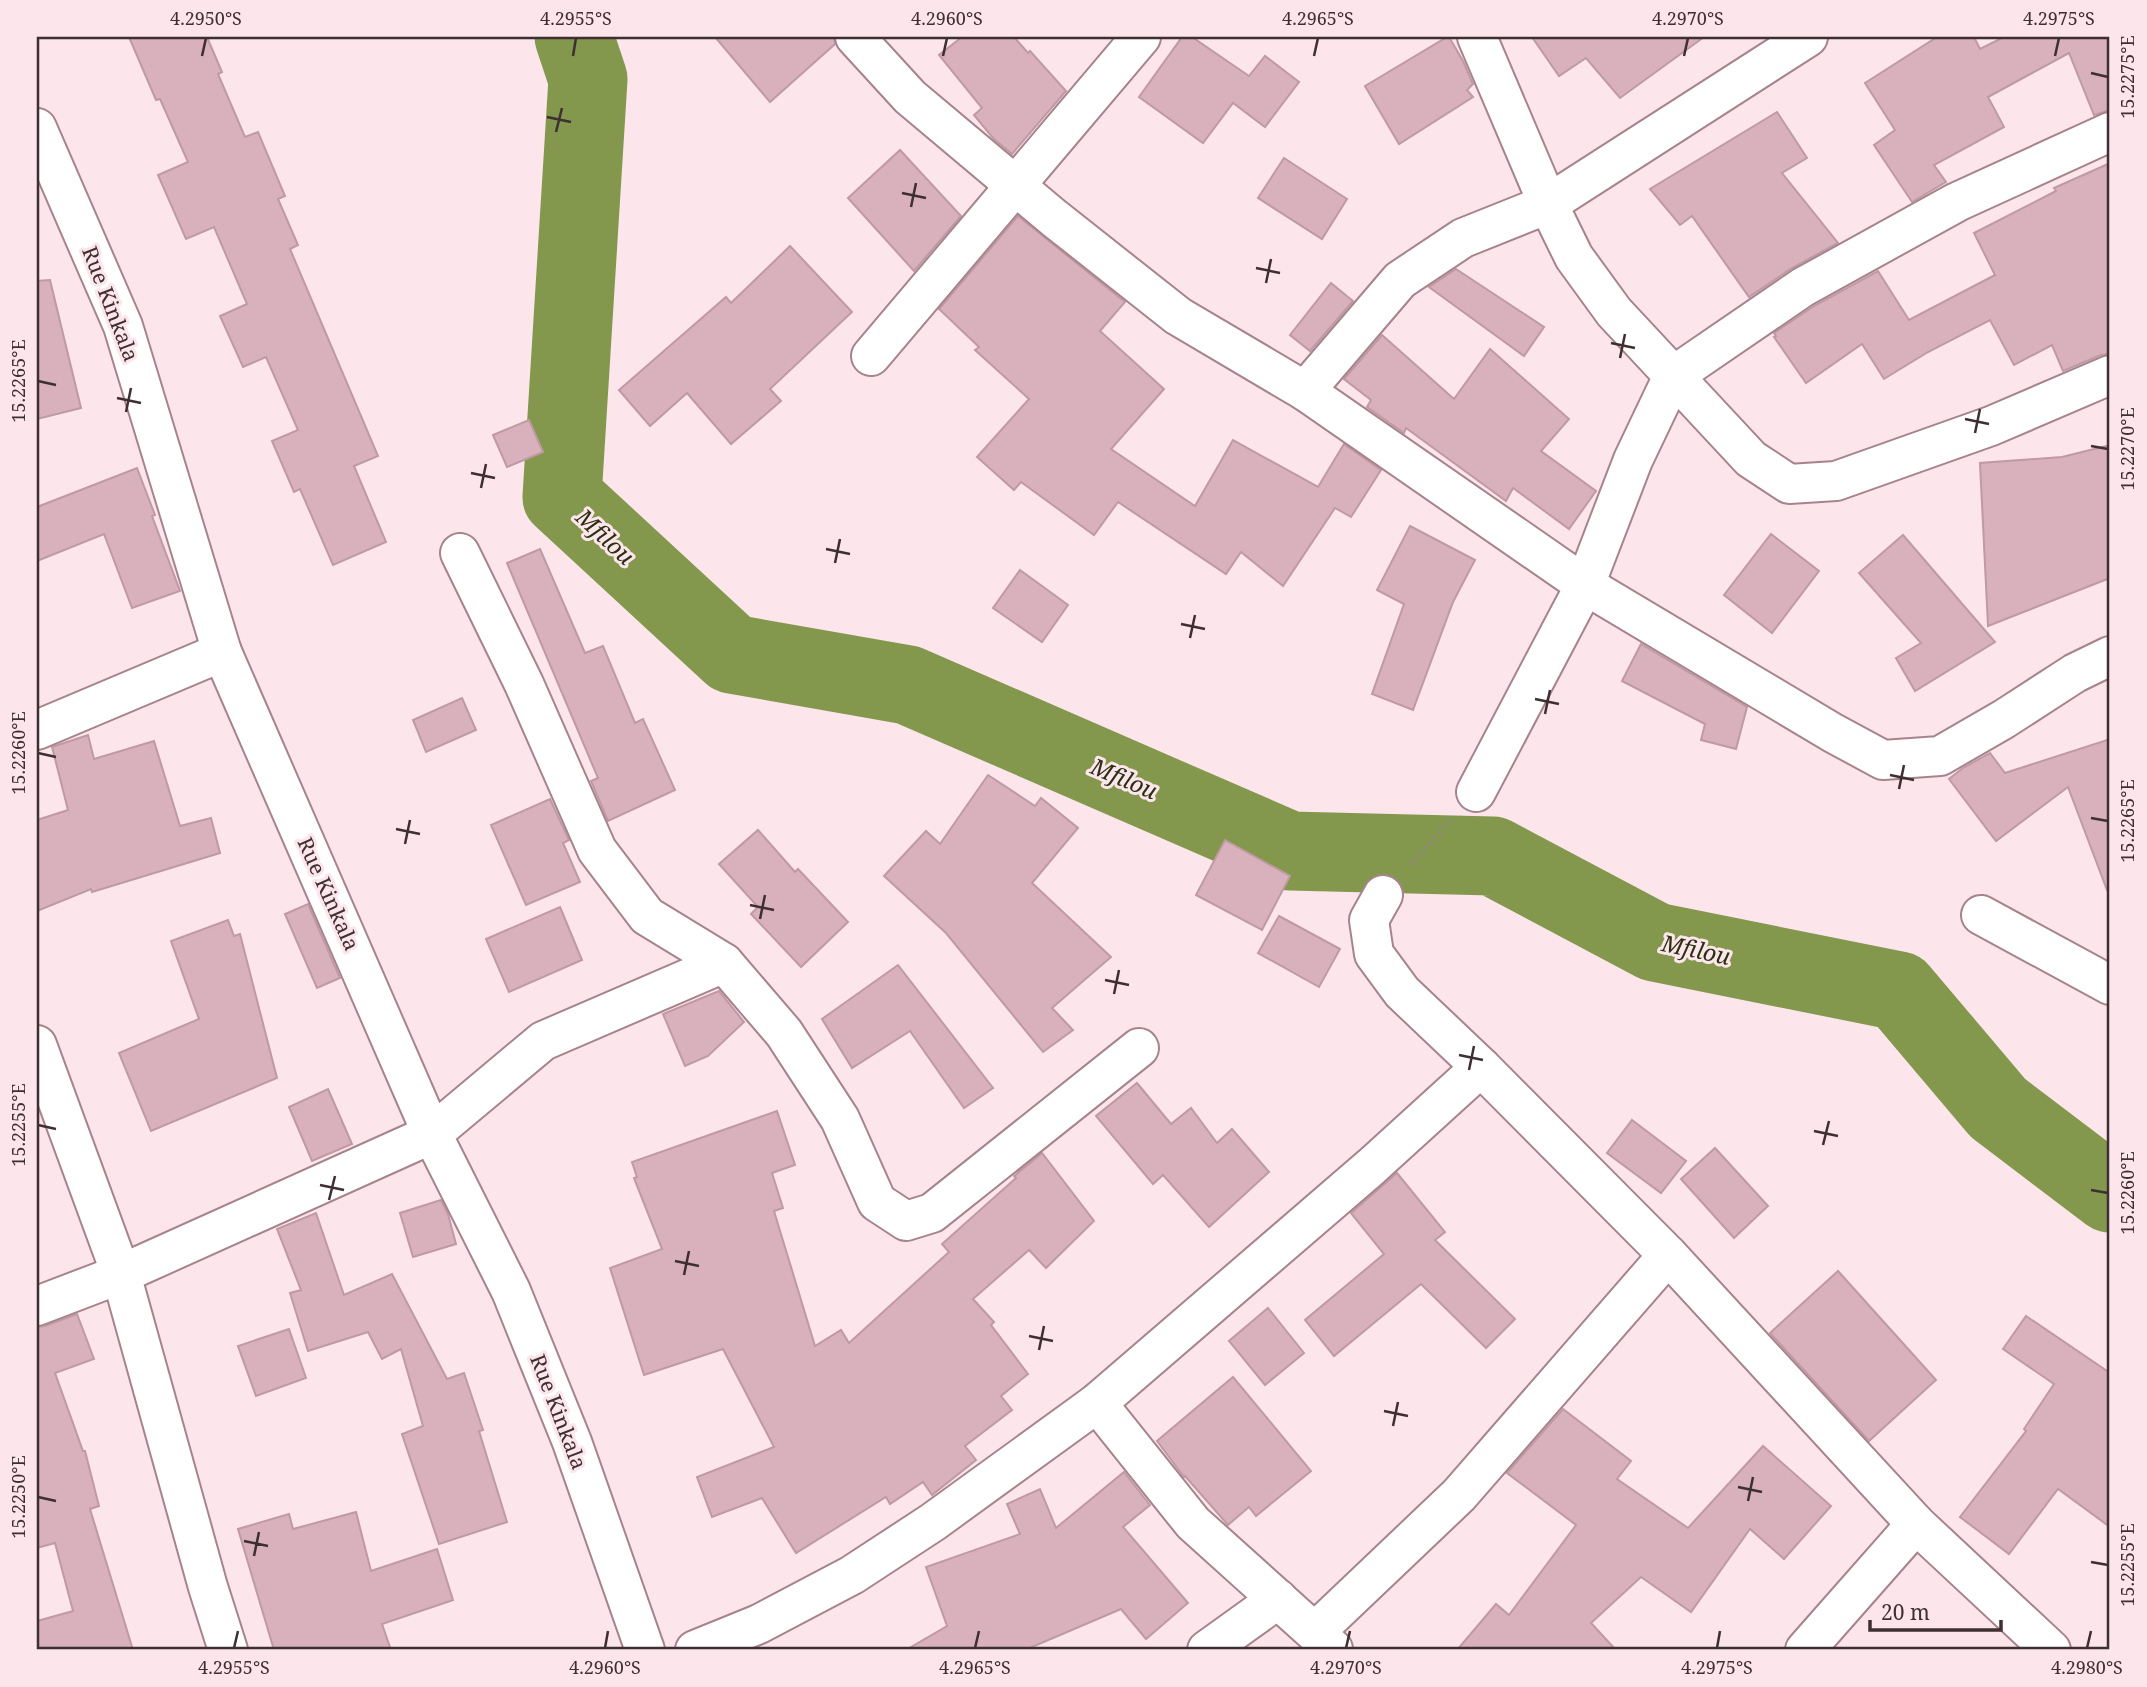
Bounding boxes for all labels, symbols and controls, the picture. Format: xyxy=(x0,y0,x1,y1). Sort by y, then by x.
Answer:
text: 4.2950°S xyxy=(170,6,242,30)
text: 4.2955°S xyxy=(540,6,612,30)
text: 4.2960°S xyxy=(911,6,983,30)
text: 4.2965°S xyxy=(1282,6,1354,30)
text: 4.2970°S xyxy=(1652,6,1724,30)
text: 4.2975°S xyxy=(2023,6,2095,30)
text: 15.2275°E xyxy=(2115,35,2139,119)
street label: Rue Kinkala xyxy=(76,242,146,365)
text: 15.2265°E xyxy=(6,339,30,423)
text: 15.2270°E xyxy=(2115,407,2139,491)
water label: Mfilou xyxy=(569,500,642,572)
text: 15.2260°E xyxy=(6,711,30,795)
water label: Mfilou xyxy=(1085,749,1163,806)
text: 15.2265°E xyxy=(2115,779,2139,863)
street label: Rue Kinkala xyxy=(291,833,366,955)
water label: Mfilou xyxy=(1658,926,1734,972)
text: 15.2255°E xyxy=(6,1083,30,1167)
text: 15.2260°E xyxy=(2115,1151,2139,1235)
street label: Rue Kinkala xyxy=(524,1350,594,1473)
text: 15.2250°E xyxy=(6,1455,30,1539)
text: 15.2255°E xyxy=(2115,1523,2139,1607)
scale bar xyxy=(1870,1589,2002,1633)
text: 20 m xyxy=(1881,1598,1930,1626)
text: 4.2955°S xyxy=(198,1655,270,1679)
text: 4.2960°S xyxy=(569,1655,641,1679)
text: 4.2965°S xyxy=(939,1655,1011,1679)
text: 4.2970°S xyxy=(1310,1655,1382,1679)
text: 4.2975°S xyxy=(1681,1655,1753,1679)
text: 4.2980°S xyxy=(2051,1655,2123,1679)

